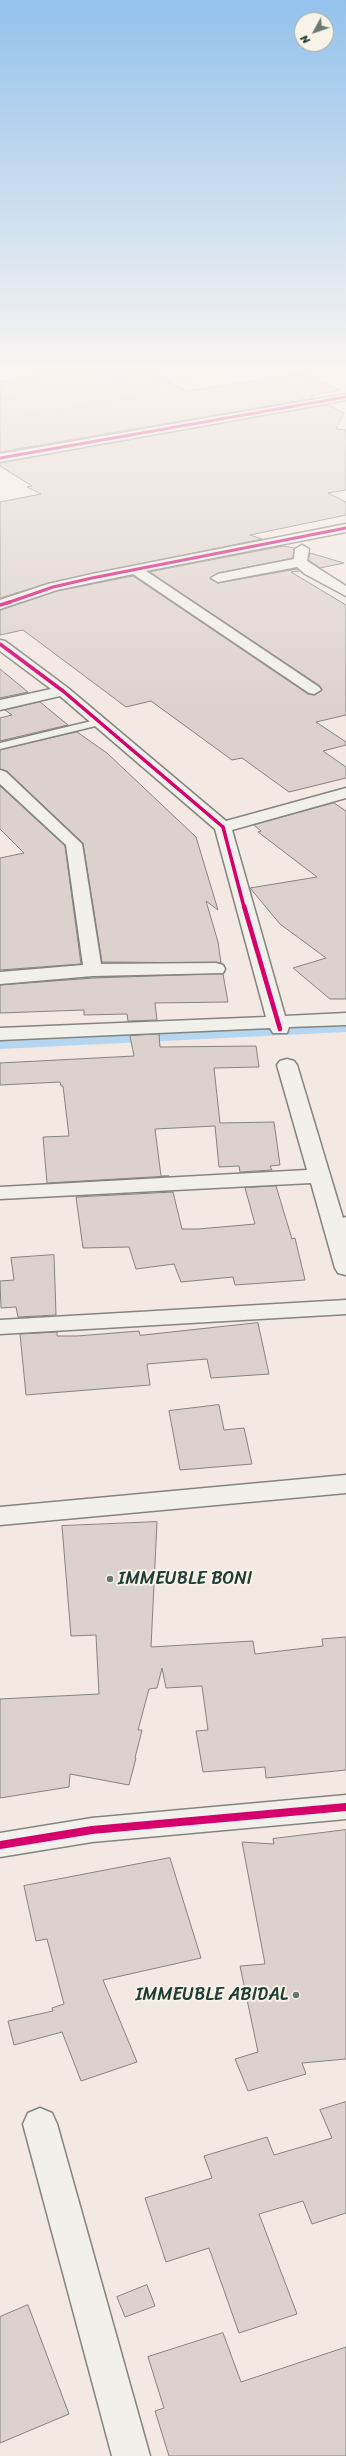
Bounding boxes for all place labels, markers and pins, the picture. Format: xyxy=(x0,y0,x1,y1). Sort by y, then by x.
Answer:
place label: IMMEUBLE BONI xyxy=(118,1568,252,1590)
marker: IMMEUBLE BONI xyxy=(105,1574,115,1584)
place label: IMMEUBLE ABIDAL xyxy=(135,1984,288,2006)
marker: IMMEUBLE ABIDAL xyxy=(291,1990,301,2000)

